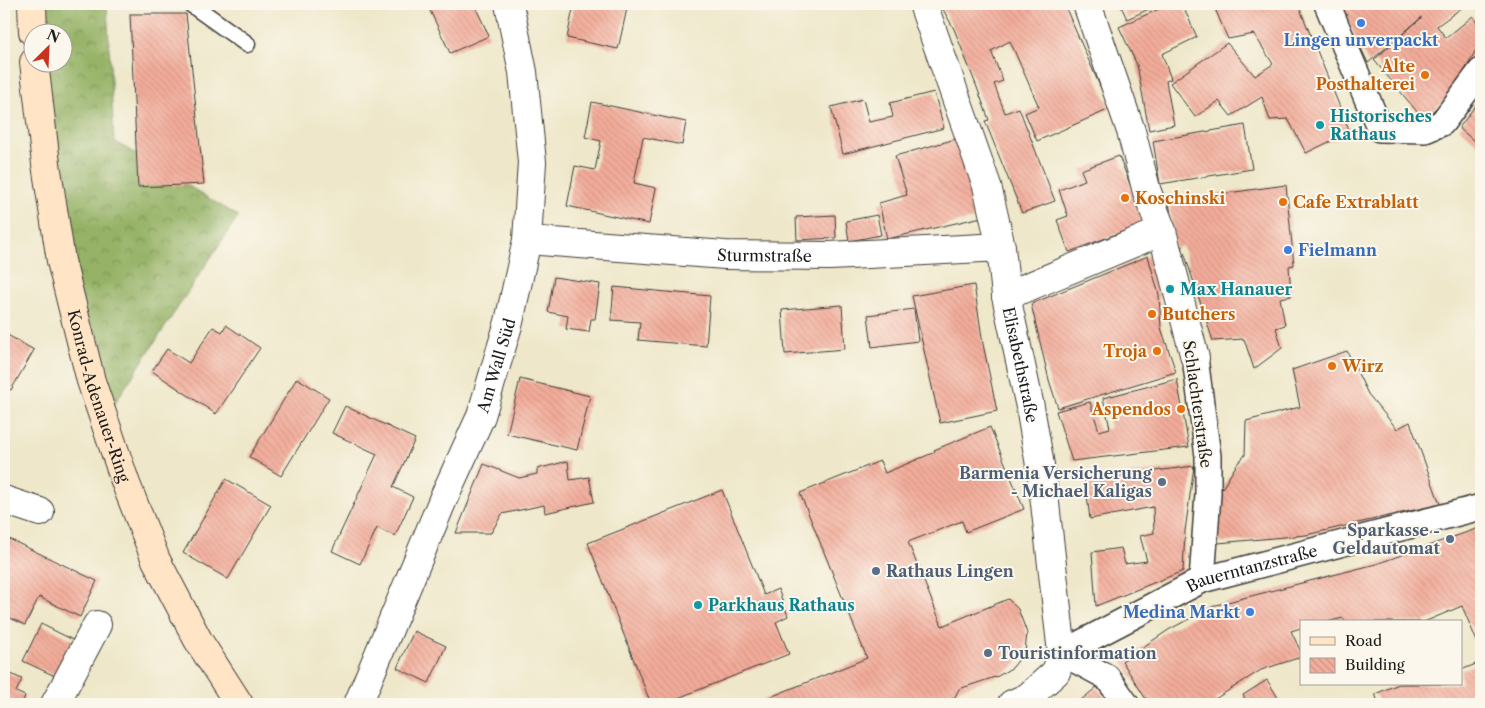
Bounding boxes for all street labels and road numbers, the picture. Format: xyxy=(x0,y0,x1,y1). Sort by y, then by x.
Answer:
street label: Sturmstraße xyxy=(716,244,812,266)
street label: Elisabethstraße xyxy=(999,305,1043,424)
street label: Konrad-Adenauer-Ring xyxy=(64,307,135,485)
street label: Am Wall Süd xyxy=(472,315,520,416)
street label: Schlachterstraße xyxy=(1179,339,1217,469)
street label: Bauerntanzstraße xyxy=(1183,540,1319,597)

